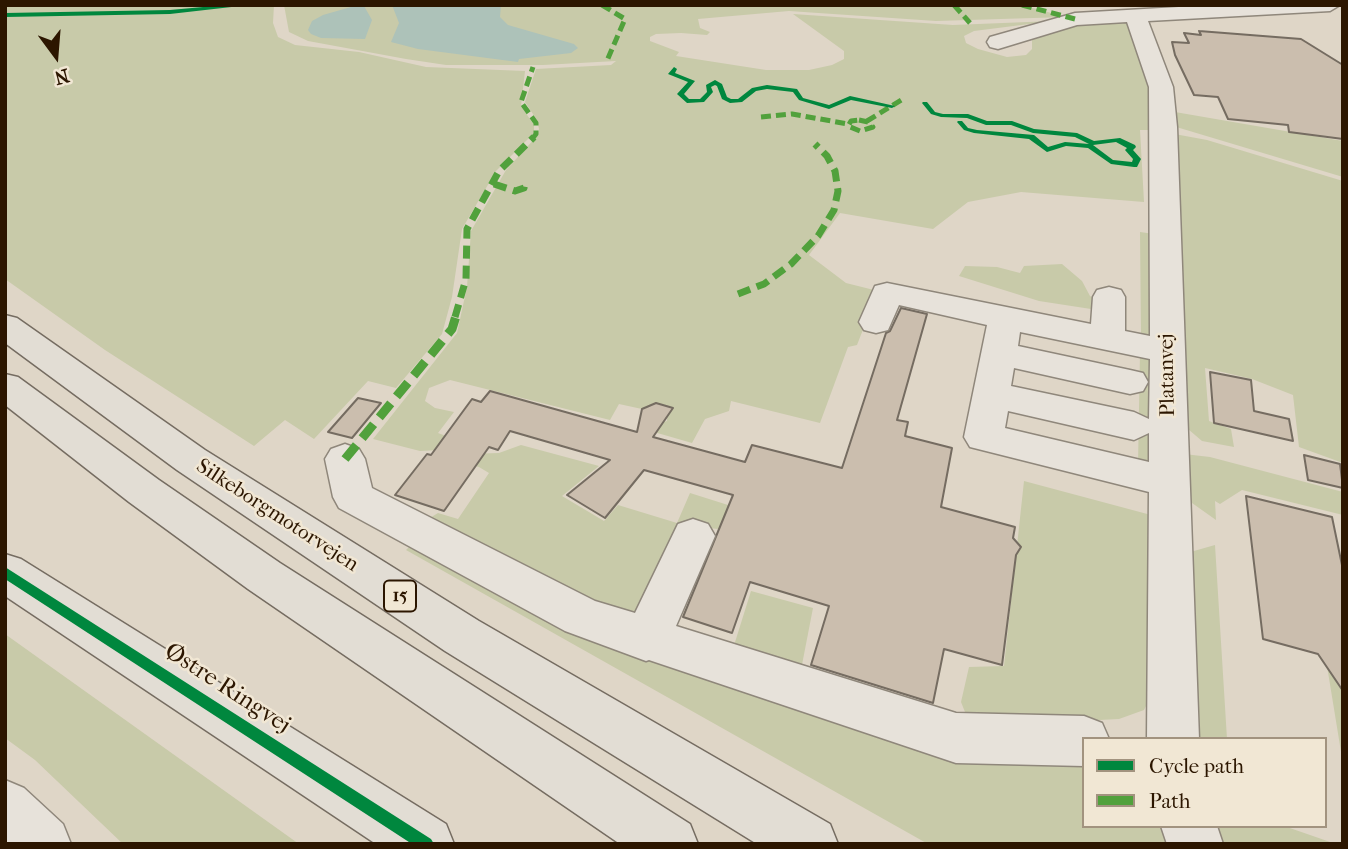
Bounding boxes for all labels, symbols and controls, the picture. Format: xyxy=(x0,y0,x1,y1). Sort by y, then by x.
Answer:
north arrow xyxy=(21,21,91,91)
text: N xyxy=(52,64,72,89)
street label: Platanvej xyxy=(1155,333,1181,417)
street label: Silkeborgmotorvejen xyxy=(191,454,363,578)
road number: 15 xyxy=(384,580,416,611)
street label: Østre Ringvej xyxy=(159,638,295,740)
legend xyxy=(1082,737,1327,828)
text: Cycle path xyxy=(1149,754,1244,778)
text: Path xyxy=(1149,789,1190,813)

